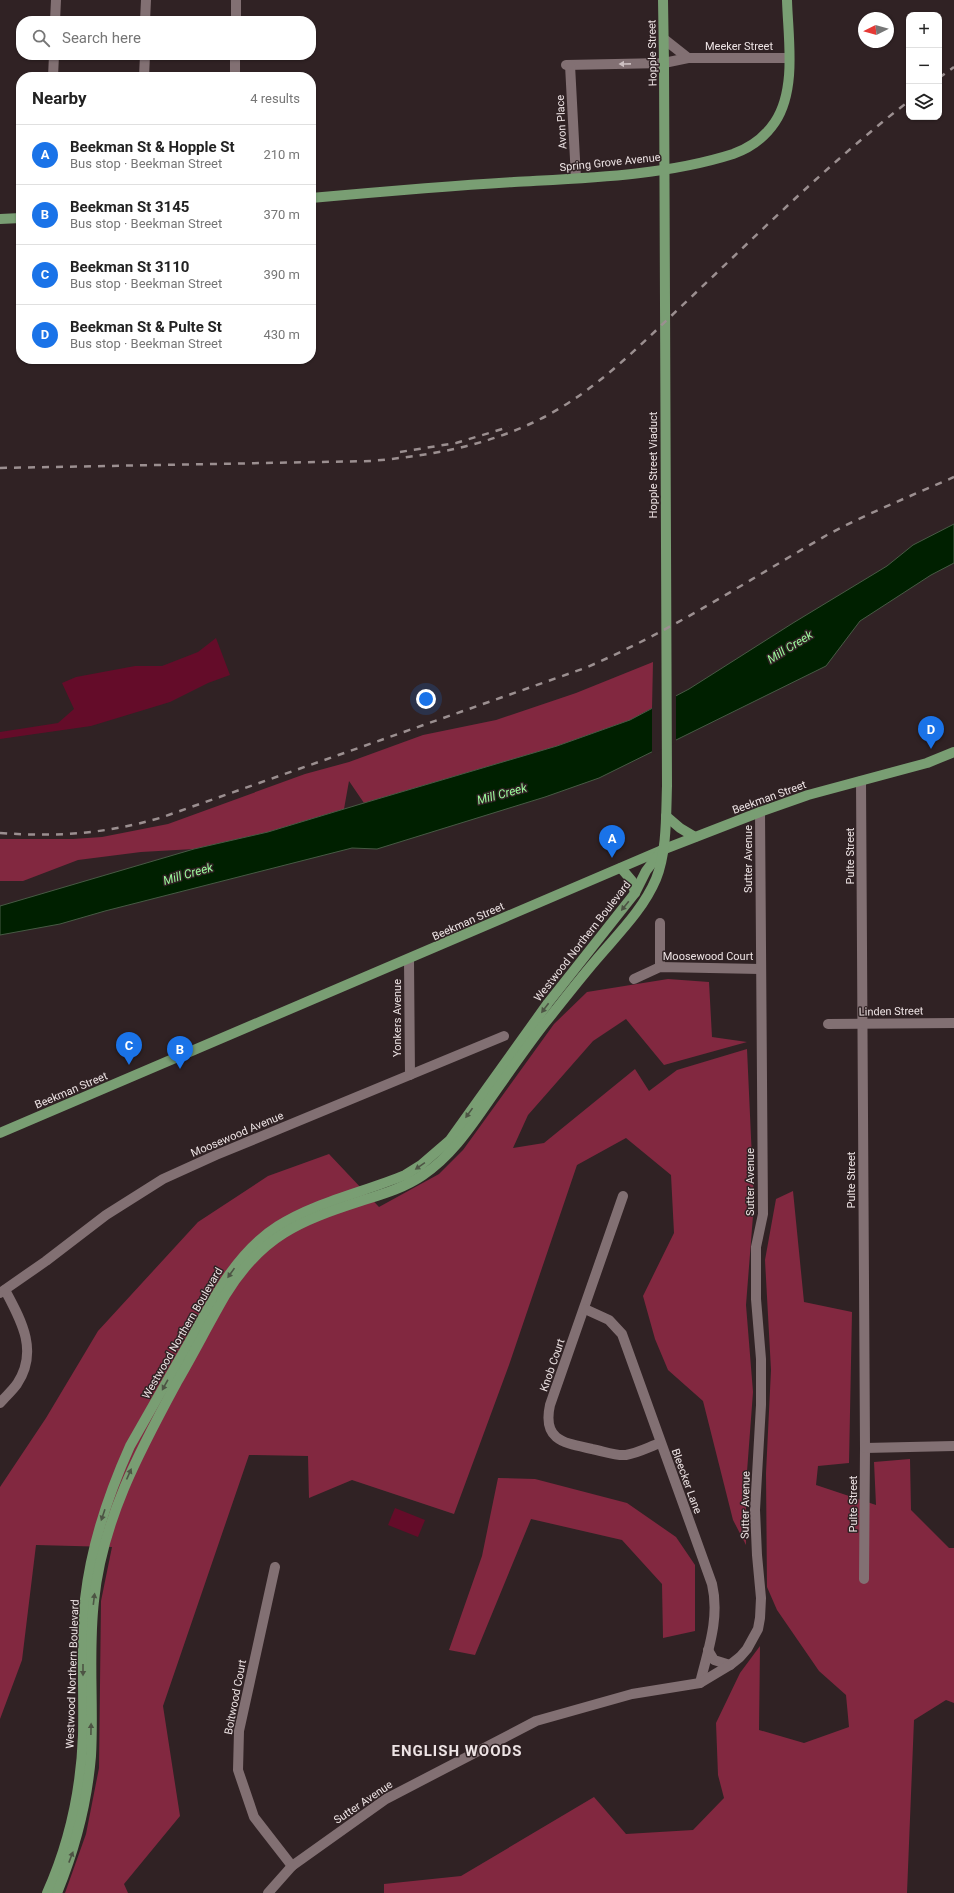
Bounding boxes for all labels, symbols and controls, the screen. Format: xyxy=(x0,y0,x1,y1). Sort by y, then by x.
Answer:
north arrow xyxy=(858,12,894,48)
map controls xyxy=(906,12,942,120)
button: + xyxy=(906,12,942,48)
search box xyxy=(16,16,316,60)
street label: Hopple Street xyxy=(645,19,660,86)
icon: search xyxy=(30,27,52,49)
text: Search here xyxy=(62,29,141,47)
street label: Meeker Street xyxy=(705,40,773,53)
button: − xyxy=(906,48,942,84)
one-way arrow xyxy=(618,61,631,67)
button: layers xyxy=(906,84,942,120)
text: Nearby xyxy=(32,88,87,108)
text: 4 results xyxy=(250,91,300,106)
street label: Avon Place xyxy=(554,94,569,149)
text: Beekman St & Hopple St xyxy=(70,138,235,156)
text: A xyxy=(41,147,49,162)
text: 210 m xyxy=(263,147,300,162)
street label: Spring Grove Avenue xyxy=(559,151,661,174)
text: Bus stop · Beekman Street xyxy=(70,156,222,171)
text: Beekman St 3145 xyxy=(70,198,189,216)
text: B xyxy=(41,207,49,222)
text: 370 m xyxy=(263,207,300,222)
text: Bus stop · Beekman Street xyxy=(70,216,222,231)
text: Beekman St 3110 xyxy=(70,258,189,276)
text: C xyxy=(41,267,49,282)
text: 390 m xyxy=(263,267,300,282)
text: Bus stop · Beekman Street xyxy=(70,276,222,291)
text: Beekman St & Pulte St xyxy=(70,318,222,336)
text: D xyxy=(41,327,49,342)
text: 430 m xyxy=(263,327,300,342)
text: Bus stop · Beekman Street xyxy=(70,336,222,351)
street label: Hopple Street Viaduct xyxy=(647,411,660,518)
water label: Mill Creek xyxy=(765,627,816,667)
your location xyxy=(416,689,436,709)
pin: D xyxy=(918,716,944,749)
street label: Beekman Street xyxy=(731,778,808,817)
water label: Mill Creek xyxy=(475,780,530,807)
pin: A xyxy=(599,825,625,858)
street label: Sutter Avenue xyxy=(742,825,755,893)
street label: Pulte Street xyxy=(844,827,857,884)
water label: Mill Creek xyxy=(161,860,216,888)
street label: Westwood Northern Boulevard xyxy=(531,878,633,1004)
street label: Beekman Street xyxy=(430,900,507,943)
one-way arrow xyxy=(621,900,629,911)
street label: Moosewood Court xyxy=(663,950,754,963)
street label: Yonkers Avenue xyxy=(391,979,404,1057)
one-way arrow xyxy=(541,1002,549,1013)
street label: Linden Street xyxy=(859,1004,924,1019)
pin: C xyxy=(116,1032,142,1065)
pin: B xyxy=(167,1036,193,1069)
street label: Beekman Street xyxy=(33,1069,110,1112)
one-way arrow xyxy=(465,1108,473,1119)
street label: Moosewood Avenue xyxy=(189,1109,286,1160)
street label: Sutter Avenue xyxy=(744,1148,757,1216)
street label: Pulte Street xyxy=(845,1151,858,1208)
one-way arrow xyxy=(415,1162,425,1170)
street label: Westwood Northern Boulevard xyxy=(139,1265,225,1401)
one-way arrow xyxy=(227,1268,235,1278)
street label: Knob Court xyxy=(537,1337,568,1393)
one-way arrow xyxy=(162,1379,168,1391)
street label: Bleecker Lane xyxy=(669,1447,704,1516)
one-way arrow xyxy=(126,1469,132,1480)
street label: Sutter Avenue xyxy=(738,1471,753,1539)
street label: Pulte Street xyxy=(847,1475,860,1532)
one-way arrow xyxy=(100,1509,106,1521)
one-way arrow xyxy=(91,1593,97,1605)
street label: Westwood Northern Boulevard xyxy=(63,1599,82,1749)
street label: Boltwood Court xyxy=(222,1658,249,1736)
one-way arrow xyxy=(80,1664,86,1677)
one-way arrow xyxy=(88,1722,94,1735)
district label: ENGLISH WOODS xyxy=(391,1742,523,1760)
street label: Sutter Avenue xyxy=(331,1778,395,1827)
one-way arrow xyxy=(68,1850,74,1862)

